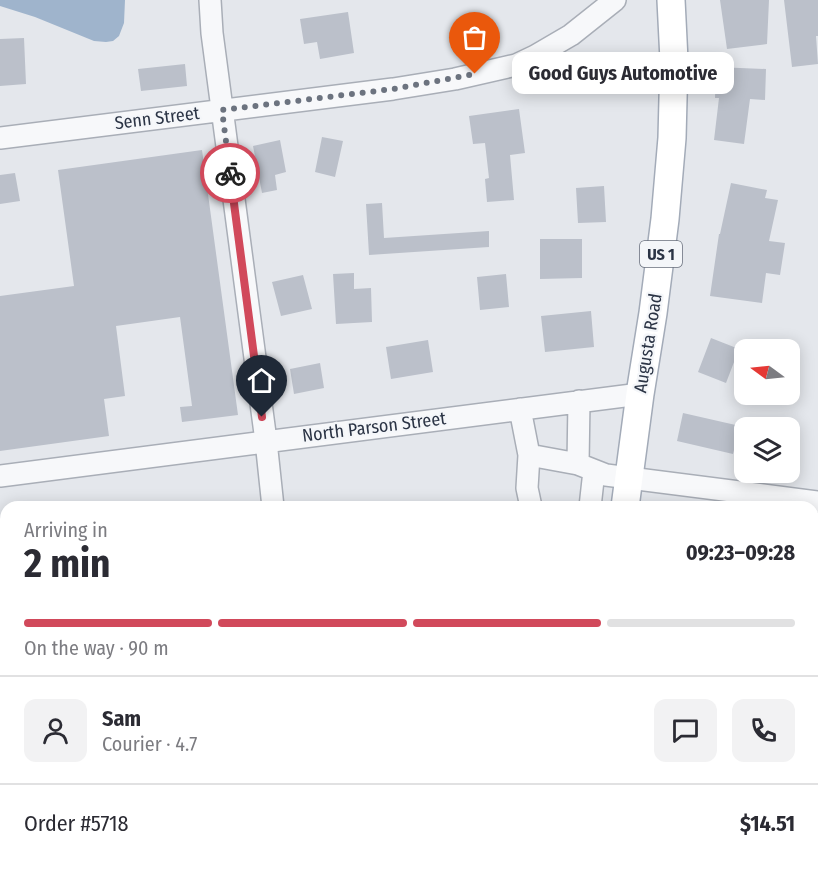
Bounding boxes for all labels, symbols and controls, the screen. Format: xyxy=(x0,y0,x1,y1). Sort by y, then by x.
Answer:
pin xyxy=(449,12,500,74)
icon: bag xyxy=(458,21,491,54)
callout: Good Guys Automotive xyxy=(511,53,733,95)
text: Good Guys Automotive xyxy=(529,61,717,85)
street label: Senn Street xyxy=(113,102,201,134)
courier xyxy=(200,143,260,203)
icon: bike xyxy=(214,157,247,190)
road number: US 1 xyxy=(640,241,682,267)
street label: Augusta Road xyxy=(629,292,667,394)
north arrow xyxy=(734,339,800,405)
map controls xyxy=(734,339,800,483)
pin xyxy=(236,355,287,417)
icon: home xyxy=(245,364,278,397)
street label: North Parson Street xyxy=(301,407,447,447)
button: layers xyxy=(734,417,800,483)
text: Arriving in xyxy=(24,518,108,542)
text: 09:23–09:28 xyxy=(686,539,795,566)
text: 2 min xyxy=(24,541,110,587)
text: On the way · 90 m xyxy=(24,636,169,660)
button: person xyxy=(24,699,87,762)
button: chat xyxy=(654,699,717,762)
button: phone xyxy=(732,699,795,762)
text: Sam xyxy=(102,705,141,732)
text: Courier · 4.7 xyxy=(102,732,197,756)
text: Order #5718 xyxy=(24,810,129,837)
text: $14.51 xyxy=(740,810,795,837)

